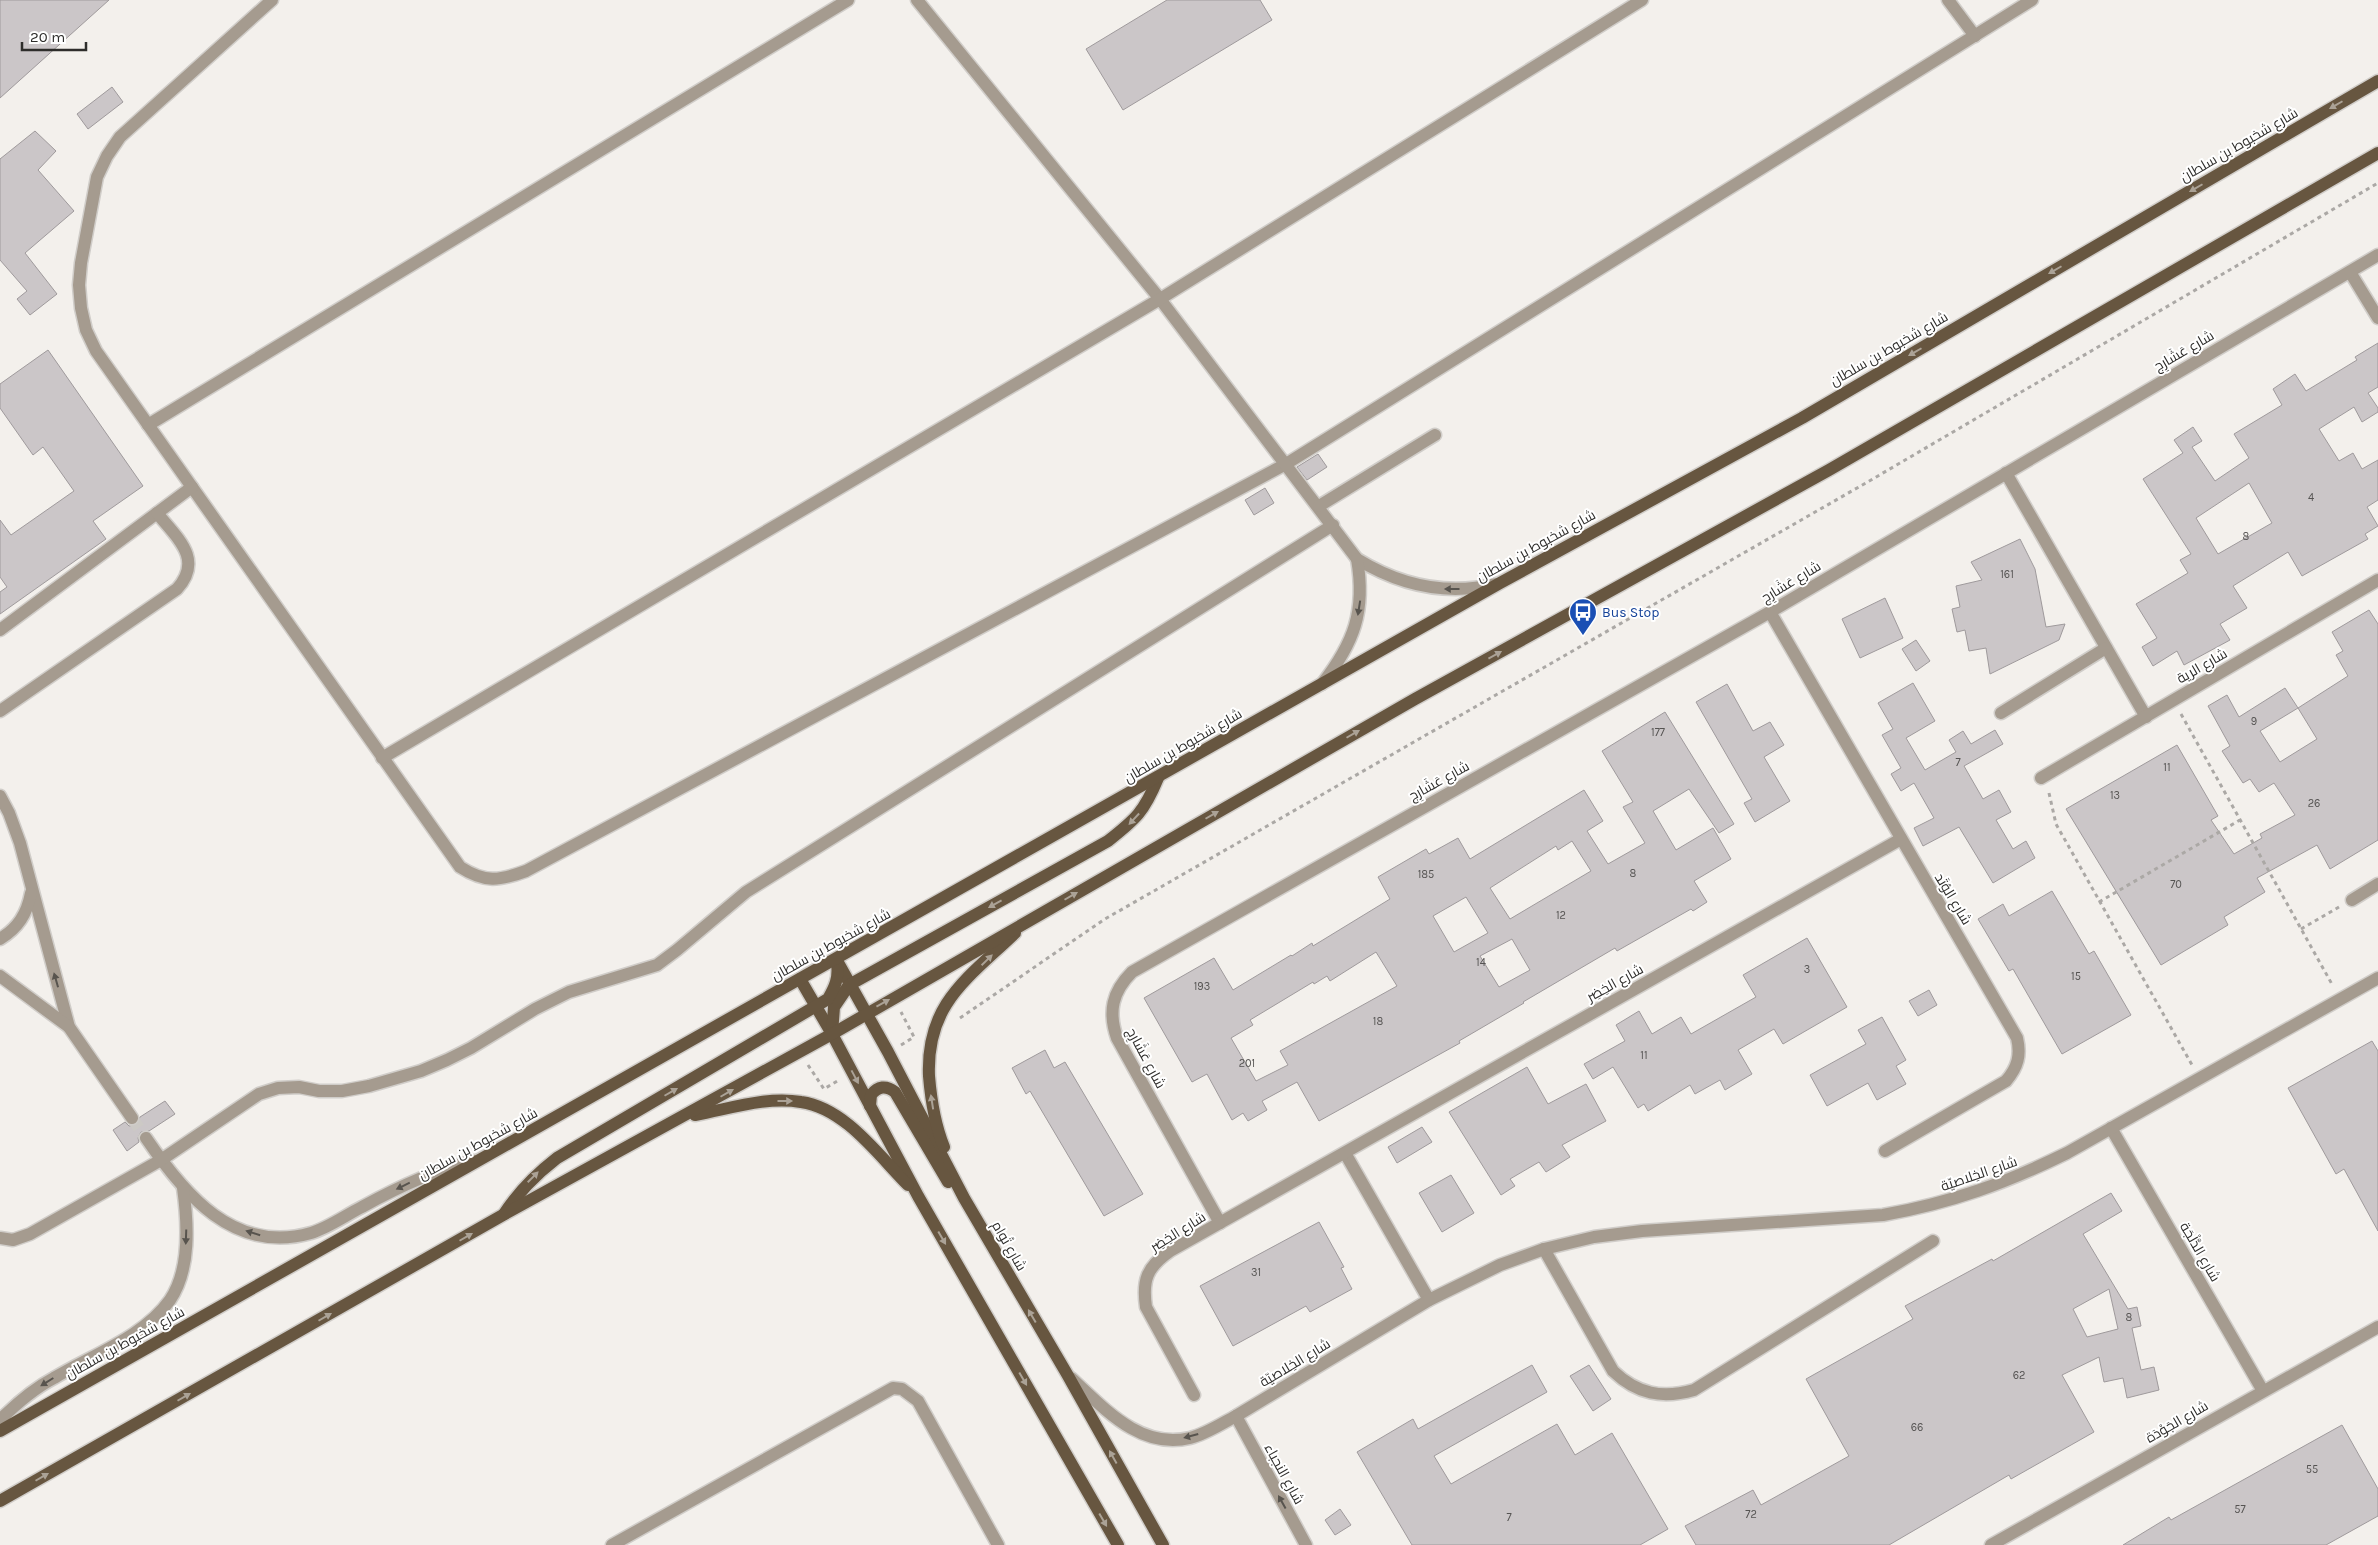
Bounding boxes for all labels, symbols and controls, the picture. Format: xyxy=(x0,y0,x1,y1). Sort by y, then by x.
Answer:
scale bar xyxy=(22,20,86,52)
text: 20 m xyxy=(30,28,65,46)
one-way arrow xyxy=(2329,101,2342,110)
street label: شارع شخبوط بن سلطان xyxy=(2177,104,2301,186)
one-way arrow xyxy=(2189,183,2202,192)
one-way arrow xyxy=(2049,265,2062,274)
street label: شارع شخبوط بن سلطان xyxy=(1827,308,1951,390)
street label: شارع عَشَارِج xyxy=(2151,327,2218,376)
one-way arrow xyxy=(1909,347,1922,356)
house number: 4 xyxy=(2308,491,2314,504)
street label: شارع شخبوط بن سلطان xyxy=(1474,506,1598,586)
house number: 8 xyxy=(2243,530,2250,543)
street label: شارع عَشَارِج xyxy=(1758,557,1824,607)
house number: 161 xyxy=(2000,568,2014,581)
one-way arrow xyxy=(1444,585,1460,593)
bus stop icon: Bus Stop xyxy=(1568,597,1598,636)
one-way arrow xyxy=(1355,600,1363,616)
place label: Bus Stop xyxy=(1602,604,1659,621)
street label: شارع الرية xyxy=(2174,645,2230,687)
one-way arrow xyxy=(1488,651,1503,659)
street label: شارع شخبوط بن سلطان xyxy=(1121,705,1245,787)
house number: 9 xyxy=(2251,715,2257,728)
house number: 177 xyxy=(1651,726,1665,739)
one-way arrow xyxy=(1347,730,1360,739)
house number: 7 xyxy=(1955,756,1961,769)
street label: شارع عَشَارِج xyxy=(1406,757,1473,805)
house number: 11 xyxy=(2163,761,2171,774)
house number: 13 xyxy=(2110,789,2120,802)
house number: 26 xyxy=(2308,797,2320,810)
one-way arrow xyxy=(1205,811,1220,819)
one-way arrow xyxy=(1128,813,1140,825)
house number: 8 xyxy=(1630,867,1637,880)
house number: 185 xyxy=(1418,868,1434,881)
street label: شارع الوُتَد xyxy=(1931,870,1975,928)
house number: 70 xyxy=(2170,878,2182,891)
one-way arrow xyxy=(1065,891,1078,900)
one-way arrow xyxy=(989,899,1002,908)
street label: شارع شخبوط بن سلطان xyxy=(769,905,893,985)
house number: 12 xyxy=(1556,909,1566,922)
one-way arrow xyxy=(981,954,993,966)
house number: 14 xyxy=(1476,956,1486,969)
street label: شارع الخِضِر xyxy=(1583,960,1646,1006)
house number: 3 xyxy=(1804,963,1810,976)
house number: 15 xyxy=(2071,970,2081,983)
one-way arrow xyxy=(52,972,60,987)
house number: 193 xyxy=(1194,980,1210,993)
one-way arrow xyxy=(876,999,891,1007)
house number: 18 xyxy=(1373,1015,1383,1028)
street label: شارع عَشَارِج xyxy=(1122,1025,1169,1092)
house number: 11 xyxy=(1640,1049,1648,1062)
house number: 201 xyxy=(1239,1057,1255,1070)
one-way arrow xyxy=(851,1069,859,1084)
one-way arrow xyxy=(665,1088,678,1097)
one-way arrow xyxy=(721,1088,734,1097)
one-way arrow xyxy=(928,1094,936,1110)
one-way arrow xyxy=(777,1097,793,1105)
street label: شارع شخبوط بن سلطان xyxy=(416,1104,540,1184)
street label: شارع الخِلاصيّة xyxy=(1939,1153,2019,1195)
one-way arrow xyxy=(527,1172,539,1184)
one-way arrow xyxy=(395,1181,410,1190)
street label: شارع الخِضِر xyxy=(1146,1208,1209,1256)
street label: شارع تُوام xyxy=(987,1218,1030,1274)
street label: شارع الدَّلْجَة xyxy=(2176,1219,2225,1285)
one-way arrow xyxy=(245,1228,260,1236)
one-way arrow xyxy=(182,1229,190,1245)
one-way arrow xyxy=(938,1231,947,1244)
one-way arrow xyxy=(460,1232,473,1241)
house number: 31 xyxy=(1251,1266,1261,1279)
street label: شارع شخبوط بن سلطان xyxy=(63,1303,187,1383)
one-way arrow xyxy=(1028,1309,1037,1322)
house number: 8 xyxy=(2126,1311,2133,1324)
one-way arrow xyxy=(318,1313,333,1321)
street label: شارع الخِلاصيّة xyxy=(1257,1335,1333,1391)
house number: 62 xyxy=(2013,1369,2025,1382)
one-way arrow xyxy=(1019,1372,1027,1386)
one-way arrow xyxy=(40,1377,54,1387)
one-way arrow xyxy=(177,1393,190,1402)
street label: شارع الجَوْدَة xyxy=(2143,1397,2211,1447)
house number: 66 xyxy=(1911,1421,1923,1434)
one-way arrow xyxy=(1184,1433,1199,1441)
street label: شارع النجباء xyxy=(1260,1441,1308,1507)
one-way arrow xyxy=(1109,1449,1117,1464)
house number: 55 xyxy=(2306,1463,2318,1476)
one-way arrow xyxy=(36,1473,49,1482)
one-way arrow xyxy=(1278,1496,1287,1509)
house number: 57 xyxy=(2234,1503,2246,1516)
house number: 72 xyxy=(1745,1508,1757,1521)
house number: 7 xyxy=(1506,1511,1512,1524)
one-way arrow xyxy=(1099,1514,1108,1527)

